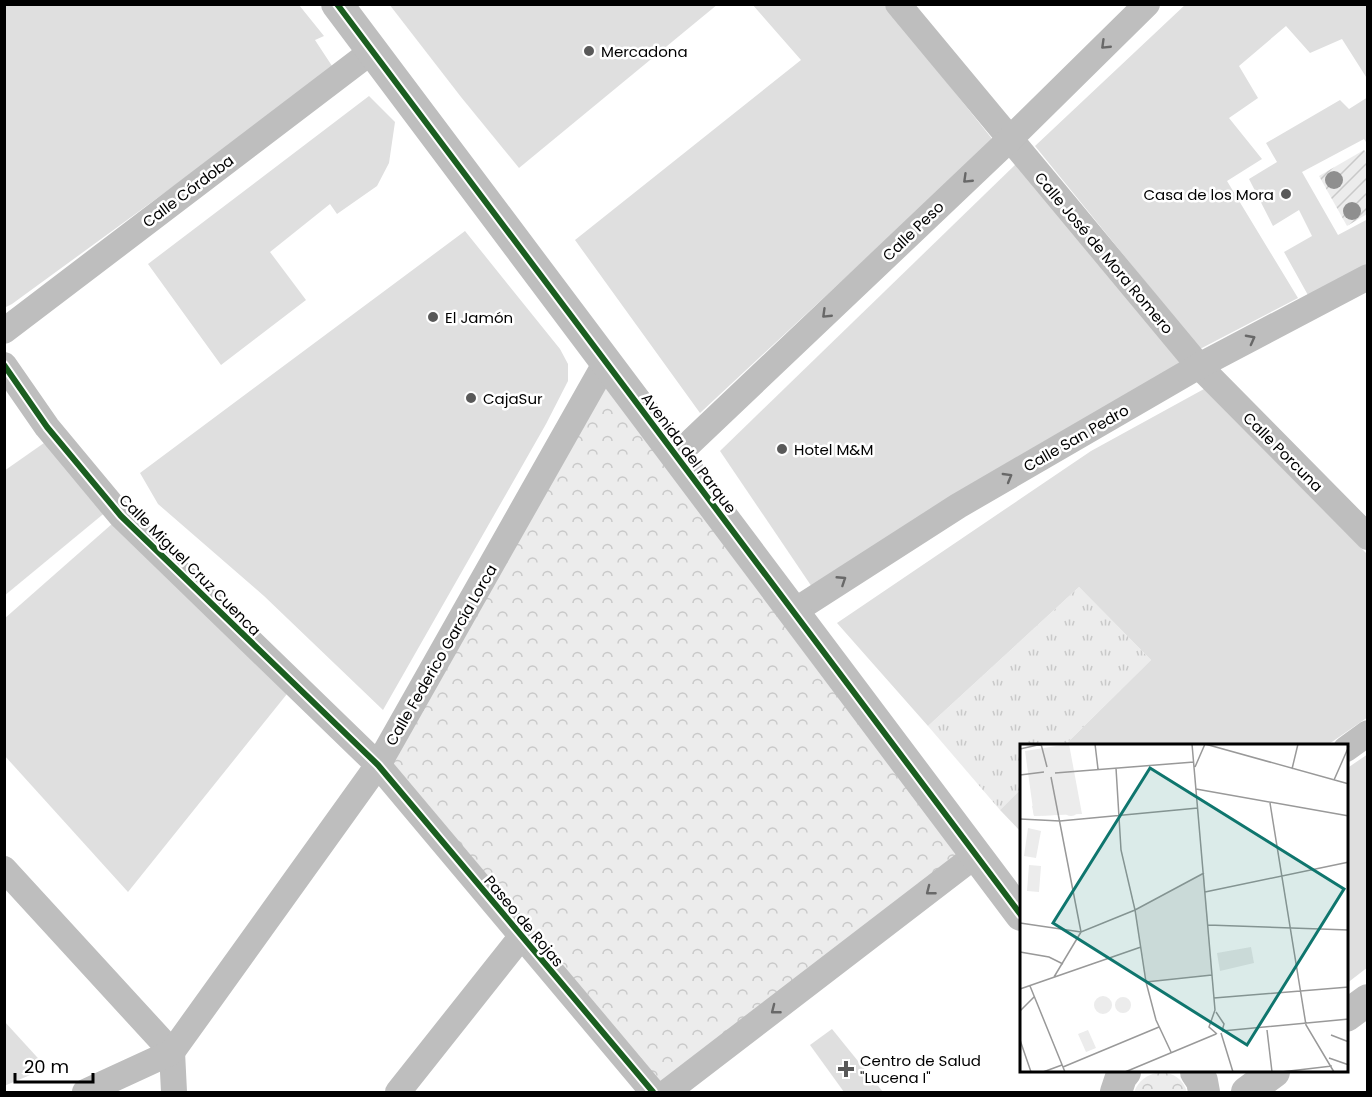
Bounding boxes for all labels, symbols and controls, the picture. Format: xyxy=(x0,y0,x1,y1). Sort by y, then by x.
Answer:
one-way arrow xyxy=(1102,38,1113,49)
place label: Mercadona xyxy=(601,41,688,62)
marker: Mercadona xyxy=(582,44,596,58)
street label: Calle Córdoba xyxy=(138,150,238,232)
street label: Calle José de Mora Romero xyxy=(1030,168,1178,338)
one-way arrow xyxy=(964,172,975,183)
place label: Casa de los Mora xyxy=(1143,184,1274,205)
marker: Casa de los Mora xyxy=(1279,187,1293,201)
street label: Calle Peso xyxy=(878,196,948,266)
one-way arrow xyxy=(822,306,833,317)
place label: El Jamón xyxy=(445,307,513,328)
marker: El Jamón xyxy=(426,310,440,324)
one-way arrow xyxy=(1244,335,1255,346)
place label: CajaSur xyxy=(483,388,543,409)
street label: Avenida del Parque xyxy=(637,388,741,518)
marker: CajaSur xyxy=(464,391,478,405)
street label: Calle San Pedro xyxy=(1020,399,1132,477)
street label: Calle Porcuna xyxy=(1239,408,1327,496)
place label: Hotel M&M xyxy=(794,439,873,460)
marker: Hotel M&M xyxy=(775,442,789,456)
one-way arrow xyxy=(1002,473,1012,484)
street label: Calle Miguel Cruz Cuenca xyxy=(114,489,266,641)
street label: Calle Federico García Lorca xyxy=(380,561,502,749)
one-way arrow xyxy=(836,577,847,588)
inset map xyxy=(1020,744,1348,1073)
street label: Paseo de Rojas xyxy=(480,871,569,971)
one-way arrow xyxy=(925,883,936,894)
one-way arrow xyxy=(771,1002,782,1013)
scale bar xyxy=(15,1046,93,1084)
place label: Centro de Salud "Lucena I" xyxy=(860,1050,981,1088)
text: 20 m xyxy=(24,1054,69,1079)
marker: Centro de Salud "Lucena I" xyxy=(837,1060,855,1078)

